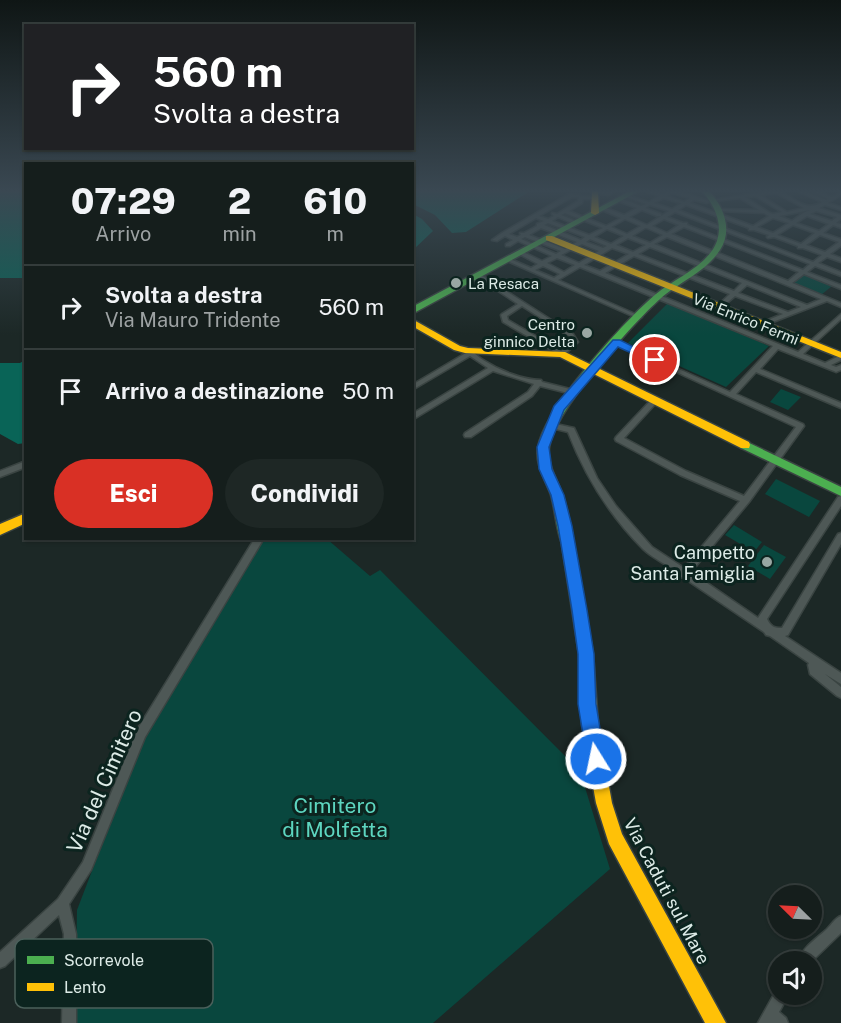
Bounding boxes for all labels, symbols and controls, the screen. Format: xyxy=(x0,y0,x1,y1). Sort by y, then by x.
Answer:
text: 560 m xyxy=(153,47,283,96)
icon: right xyxy=(54,48,132,126)
text: Svolta a destra xyxy=(153,97,340,129)
text: 07:29 xyxy=(71,180,176,222)
text: 2 xyxy=(228,180,251,222)
text: 610 xyxy=(303,180,367,222)
text: Arrivo xyxy=(95,222,151,246)
text: min xyxy=(223,222,257,246)
text: m xyxy=(327,222,344,246)
place label: La Resaca xyxy=(468,275,539,292)
marker: La Resaca xyxy=(449,276,463,290)
text: Svolta a destra xyxy=(105,282,262,308)
street label: Via Enrico Fermi xyxy=(690,290,802,348)
icon: right xyxy=(54,291,87,324)
text: 560 m xyxy=(319,294,384,320)
text: Via Mauro Tridente xyxy=(105,308,281,332)
place label: Centro ginnico Delta xyxy=(484,316,575,350)
marker: Centro ginnico Delta xyxy=(580,326,594,340)
pin xyxy=(629,334,680,385)
icon: arrive xyxy=(638,343,671,376)
icon: arrive xyxy=(54,375,87,408)
text: Arrivo a destinazione xyxy=(105,378,324,404)
text: 50 m xyxy=(342,378,394,404)
button: Esci xyxy=(54,459,213,528)
button: Condividi xyxy=(225,459,384,528)
place label: Campetto Santa Famiglia xyxy=(630,542,755,584)
marker: Campetto Santa Famiglia xyxy=(760,555,774,569)
street label: Via del Cimitero xyxy=(61,705,147,857)
position arrow xyxy=(564,727,628,791)
park label: Cimitero di Molfetta xyxy=(282,793,388,842)
street label: Via Caduti sul Mare xyxy=(620,814,714,968)
north arrow xyxy=(768,885,822,939)
map controls xyxy=(768,885,822,1005)
legend xyxy=(15,939,213,1008)
text: Scorrevole xyxy=(64,951,144,970)
button: sound xyxy=(768,951,822,1005)
text: Lento xyxy=(64,978,106,997)

